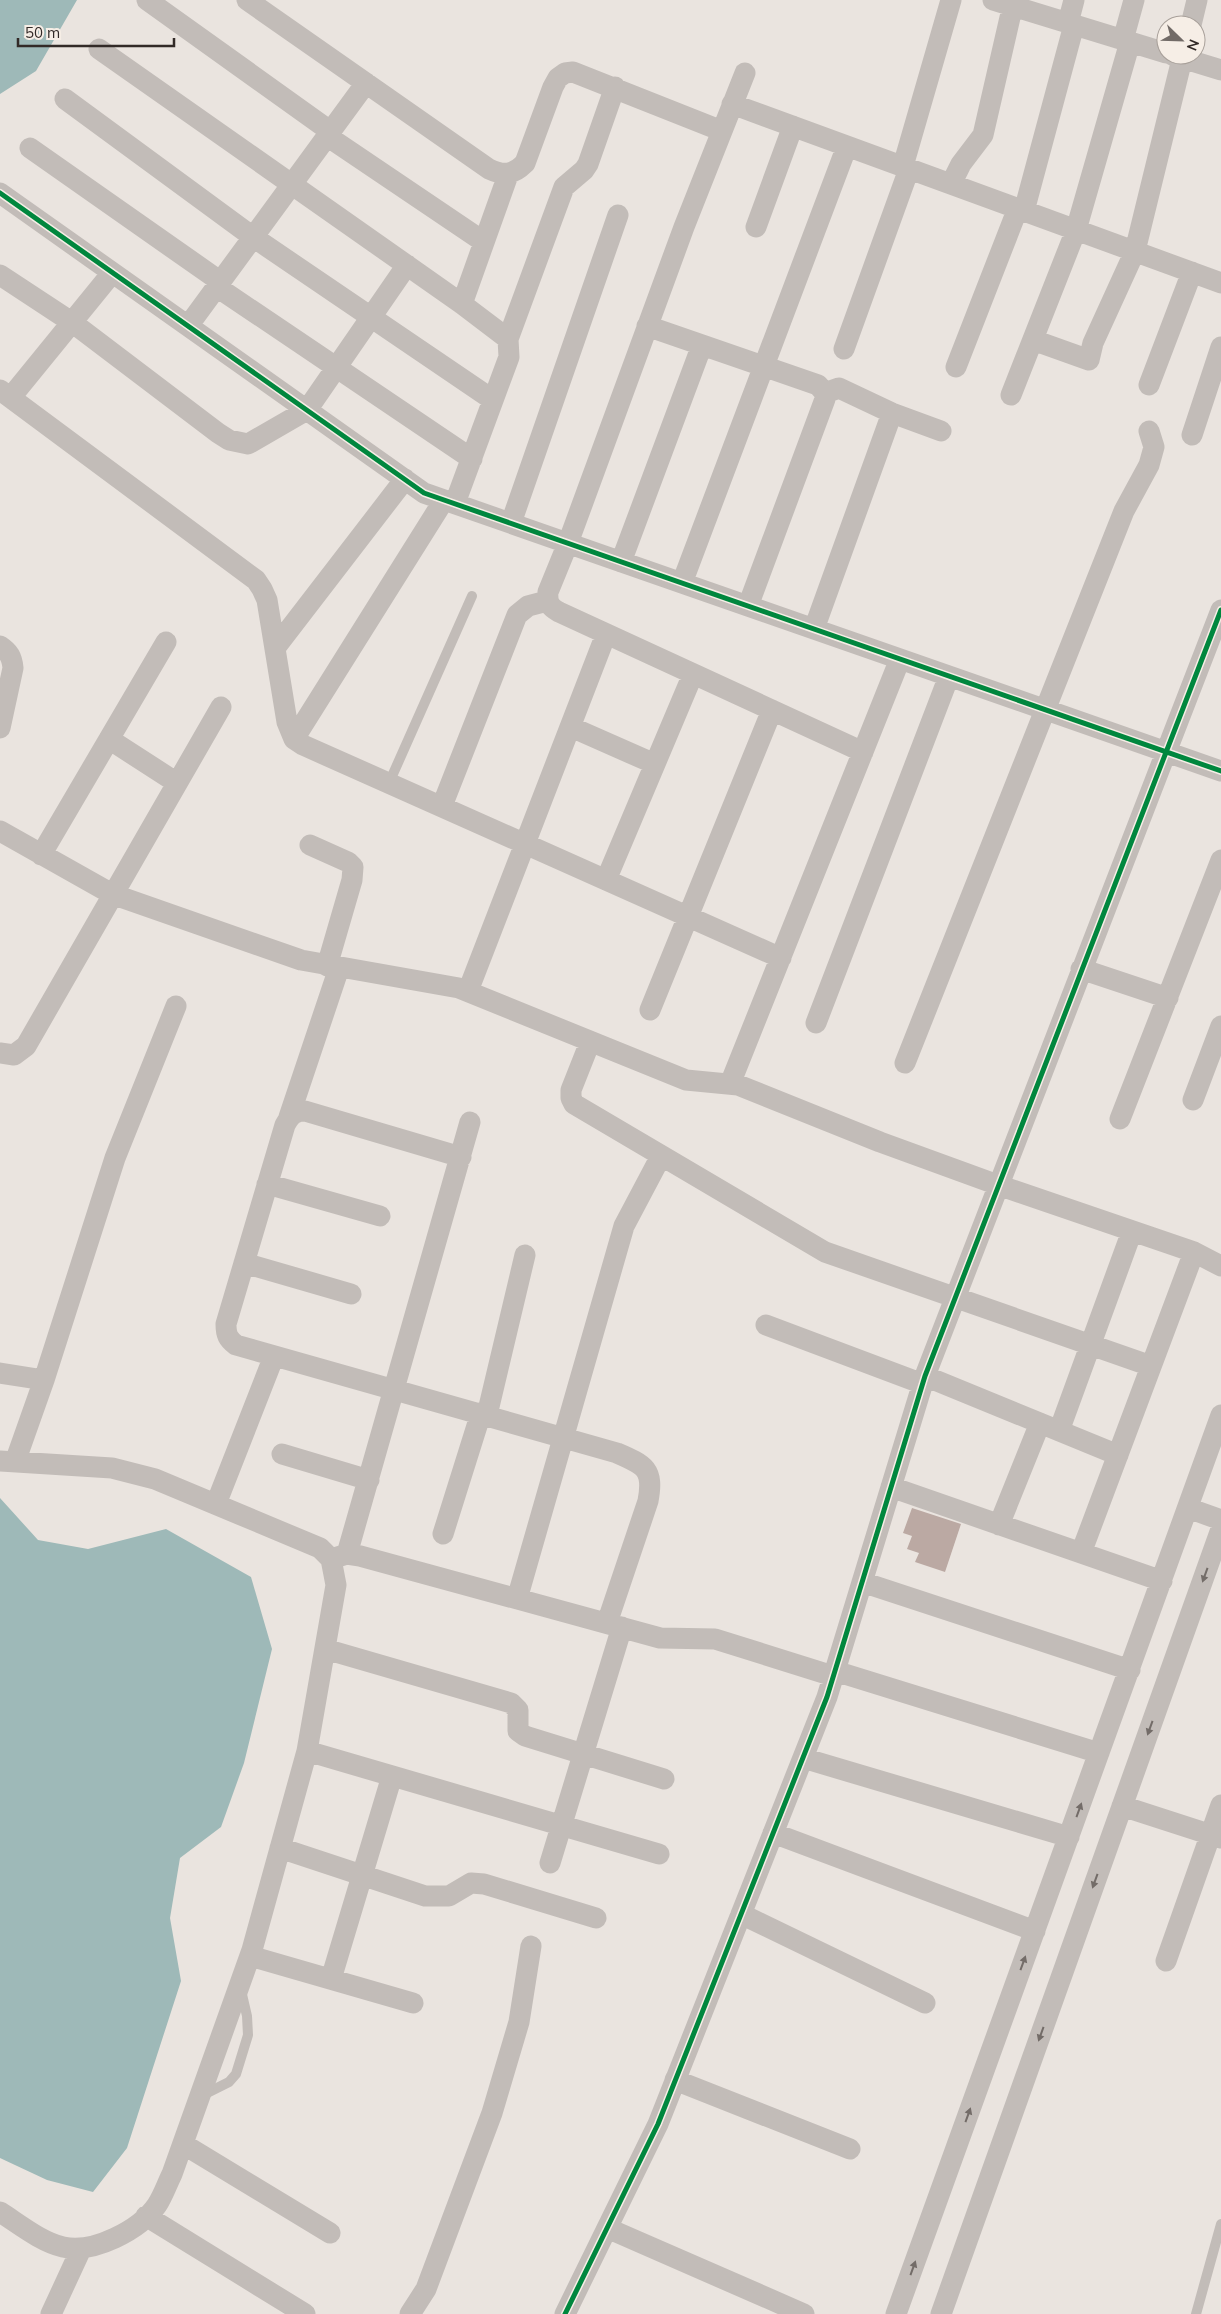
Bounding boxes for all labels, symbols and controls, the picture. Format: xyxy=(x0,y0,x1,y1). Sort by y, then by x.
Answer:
scale bar xyxy=(18,15,174,47)
north arrow xyxy=(1156,15,1206,65)
text: 50 m xyxy=(25,23,60,42)
text: N xyxy=(1183,37,1203,53)
one-way arrow xyxy=(1201,1568,1208,1583)
one-way arrow xyxy=(1146,1721,1153,1736)
one-way arrow xyxy=(1075,1802,1083,1817)
one-way arrow xyxy=(1091,1874,1098,1889)
one-way arrow xyxy=(1020,1955,1027,1970)
one-way arrow xyxy=(1037,2027,1044,2042)
one-way arrow xyxy=(965,2108,972,2123)
one-way arrow xyxy=(909,2260,917,2275)

